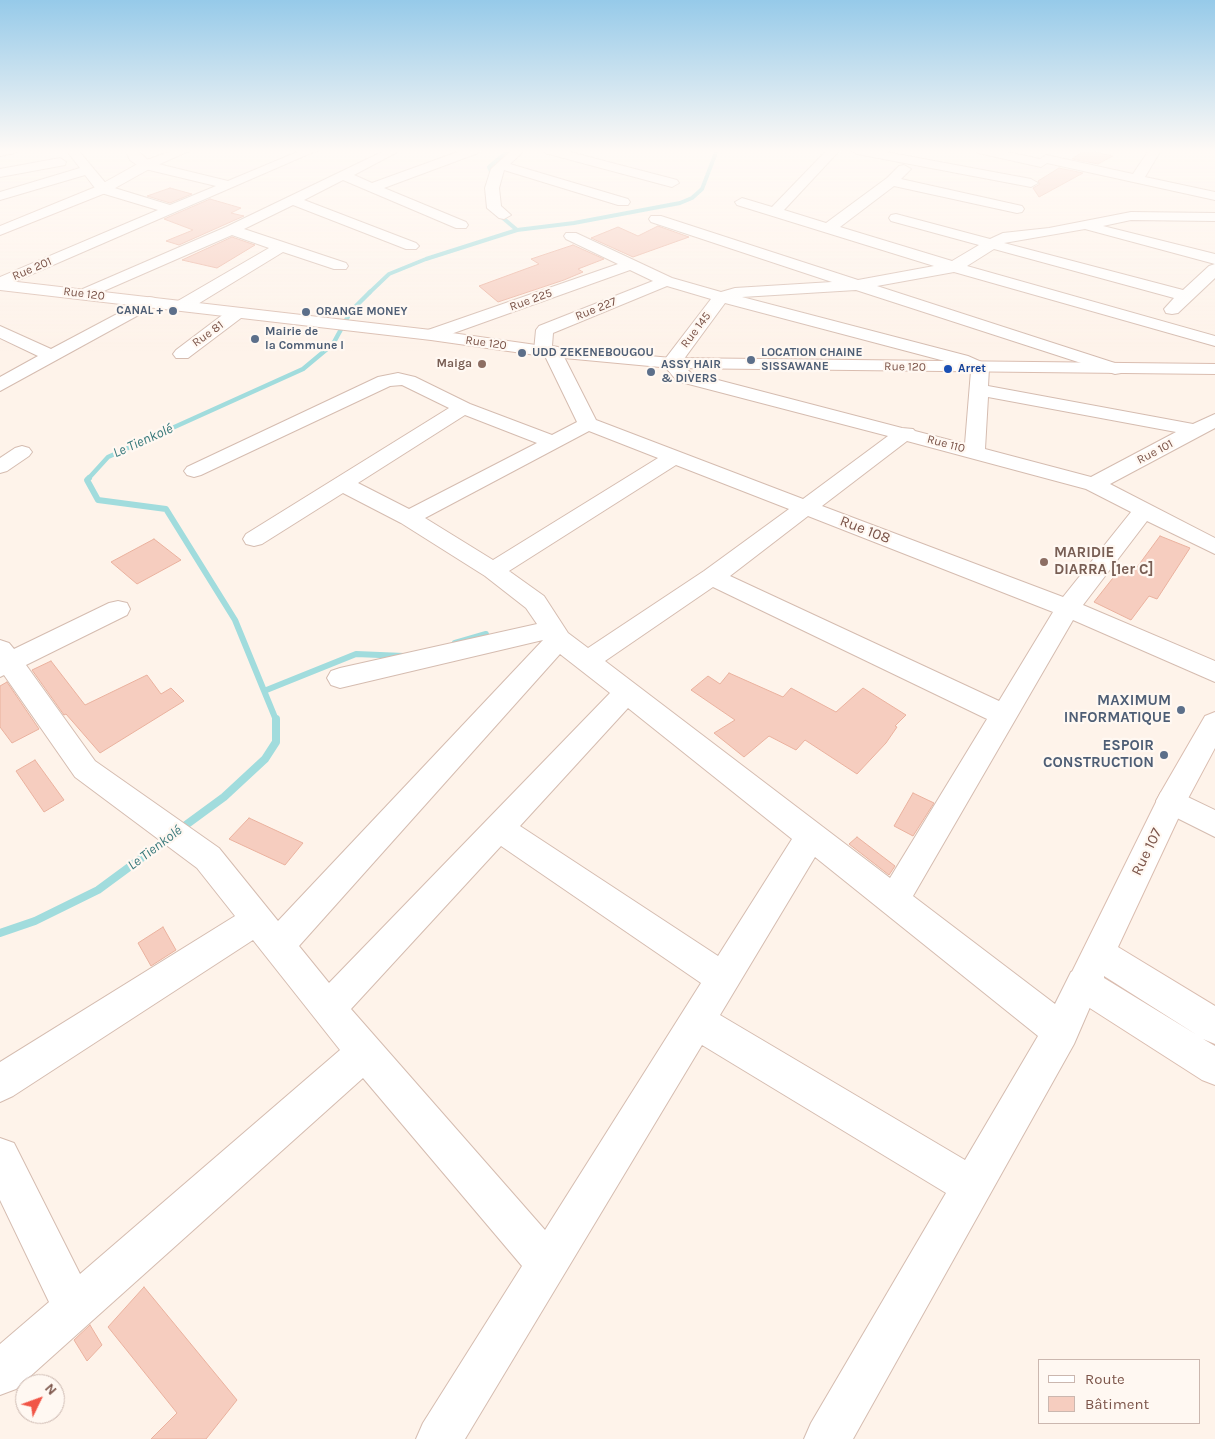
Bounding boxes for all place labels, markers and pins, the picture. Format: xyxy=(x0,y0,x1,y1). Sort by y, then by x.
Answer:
place label: CANAL + xyxy=(116,304,163,318)
marker: CANAL + xyxy=(167,305,179,317)
place label: ORANGE MONEY xyxy=(316,305,408,319)
marker: ORANGE MONEY xyxy=(300,306,312,318)
place label: Mairie de la Commune I xyxy=(265,325,344,353)
marker: Mairie de la Commune I xyxy=(249,333,261,345)
place label: UDD ZEKENEBOUGOU xyxy=(532,346,654,360)
place label: LOCATION CHAINE SISSAWANE xyxy=(761,346,862,374)
marker: UDD ZEKENEBOUGOU xyxy=(516,347,528,359)
marker: LOCATION CHAINE SISSAWANE xyxy=(745,354,757,366)
place label: Maiga xyxy=(437,357,472,371)
marker: Maiga xyxy=(476,358,488,370)
place label: ASSY HAIR & DIVERS xyxy=(661,358,721,386)
place label: Arret xyxy=(958,362,986,376)
marker: Arret xyxy=(942,363,954,375)
marker: ASSY HAIR & DIVERS xyxy=(645,366,657,378)
place label: MARIDIE DIARRA [1er C] xyxy=(1054,544,1154,579)
marker: MARIDIE DIARRA [1er C] xyxy=(1038,556,1050,568)
place label: MAXIMUM INFORMATIQUE xyxy=(1064,692,1171,727)
marker: MAXIMUM INFORMATIQUE xyxy=(1175,704,1187,716)
place label: ESPOIR CONSTRUCTION xyxy=(1043,737,1154,772)
marker: ESPOIR CONSTRUCTION xyxy=(1158,749,1170,761)

